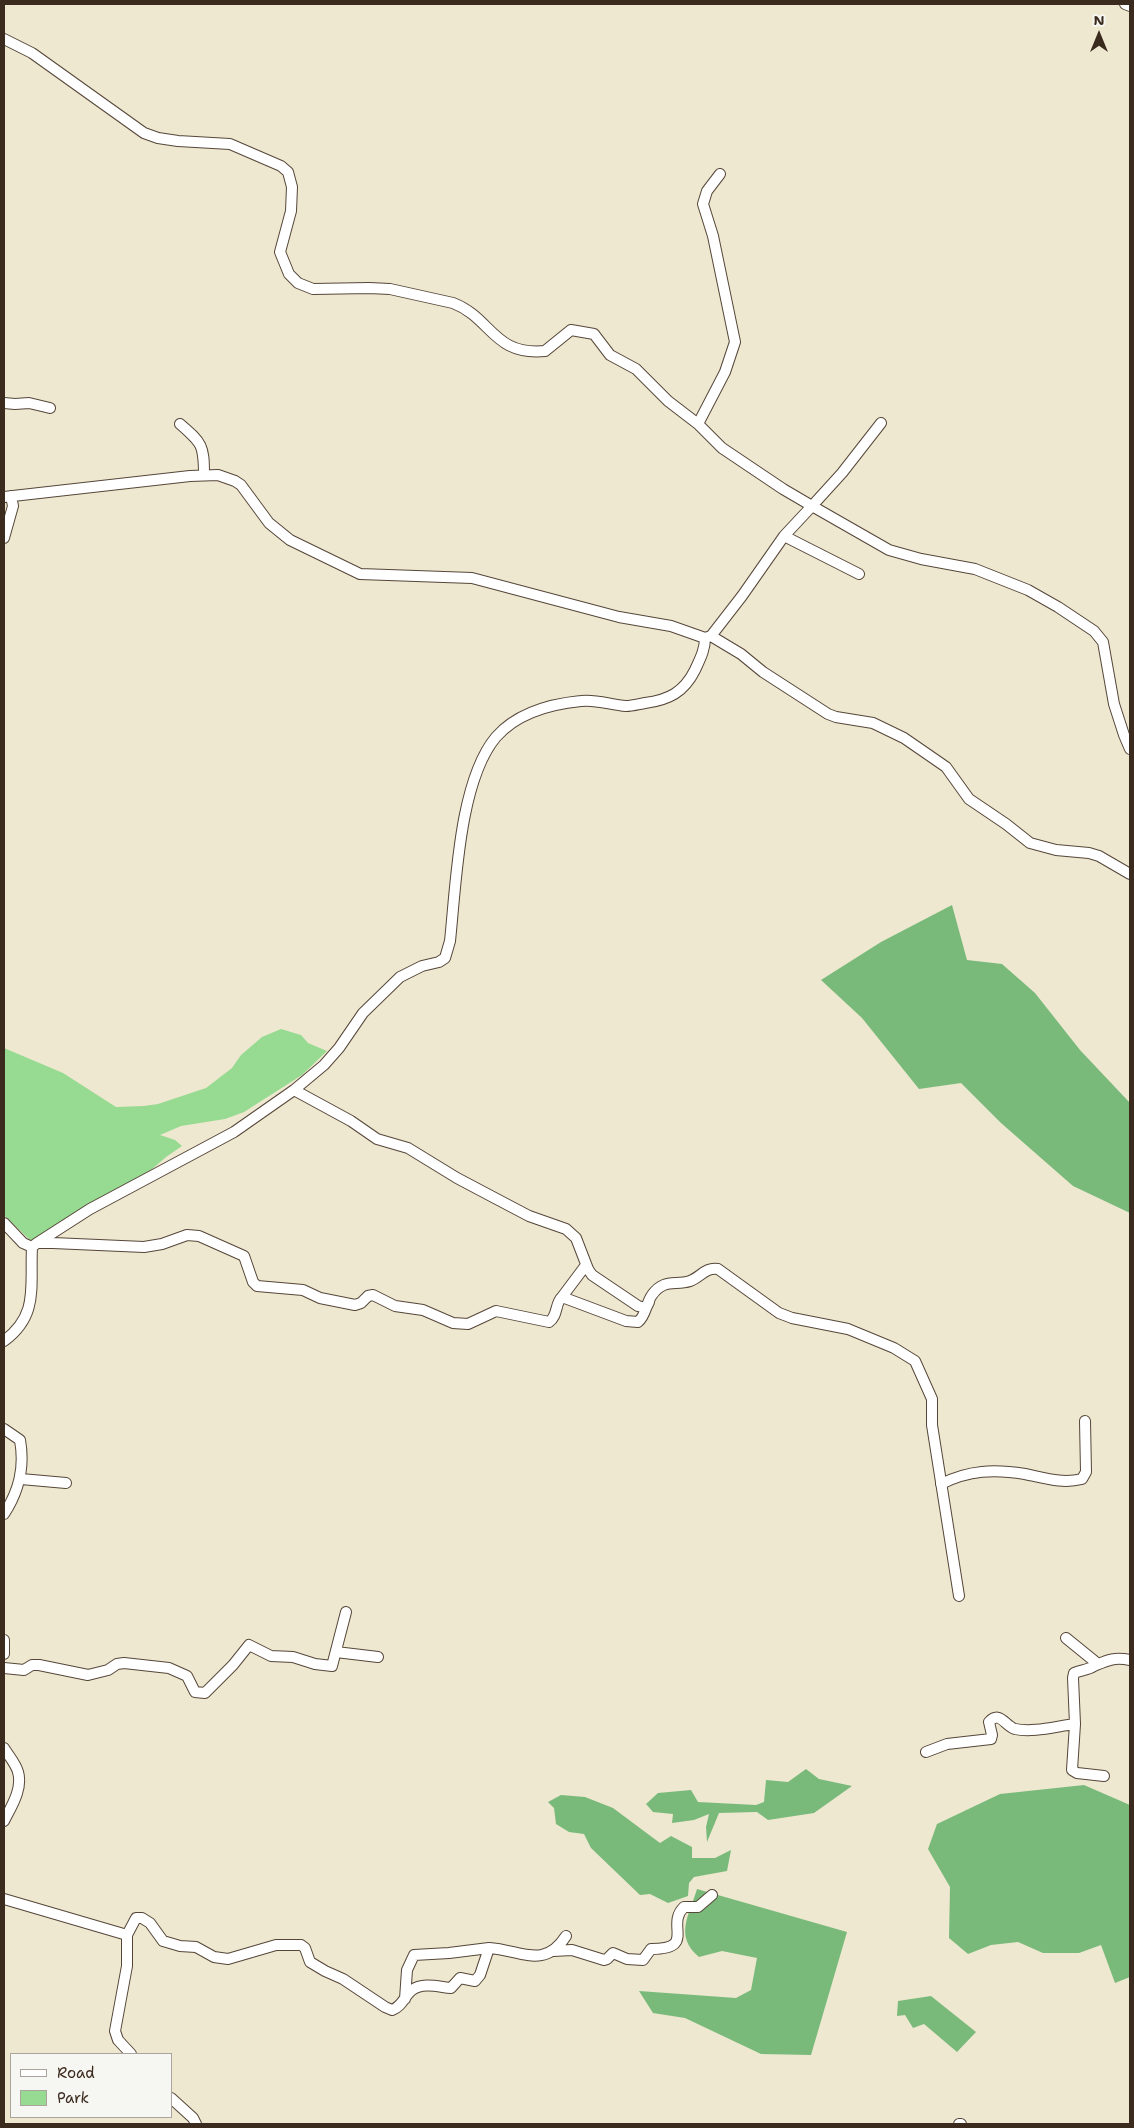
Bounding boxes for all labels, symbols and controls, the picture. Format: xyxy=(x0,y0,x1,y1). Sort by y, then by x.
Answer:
north arrow xyxy=(1074,10,1124,60)
text: N xyxy=(1093,11,1105,29)
legend xyxy=(10,2053,172,2118)
text: Road xyxy=(57,2063,95,2083)
text: Park xyxy=(57,2088,89,2108)

